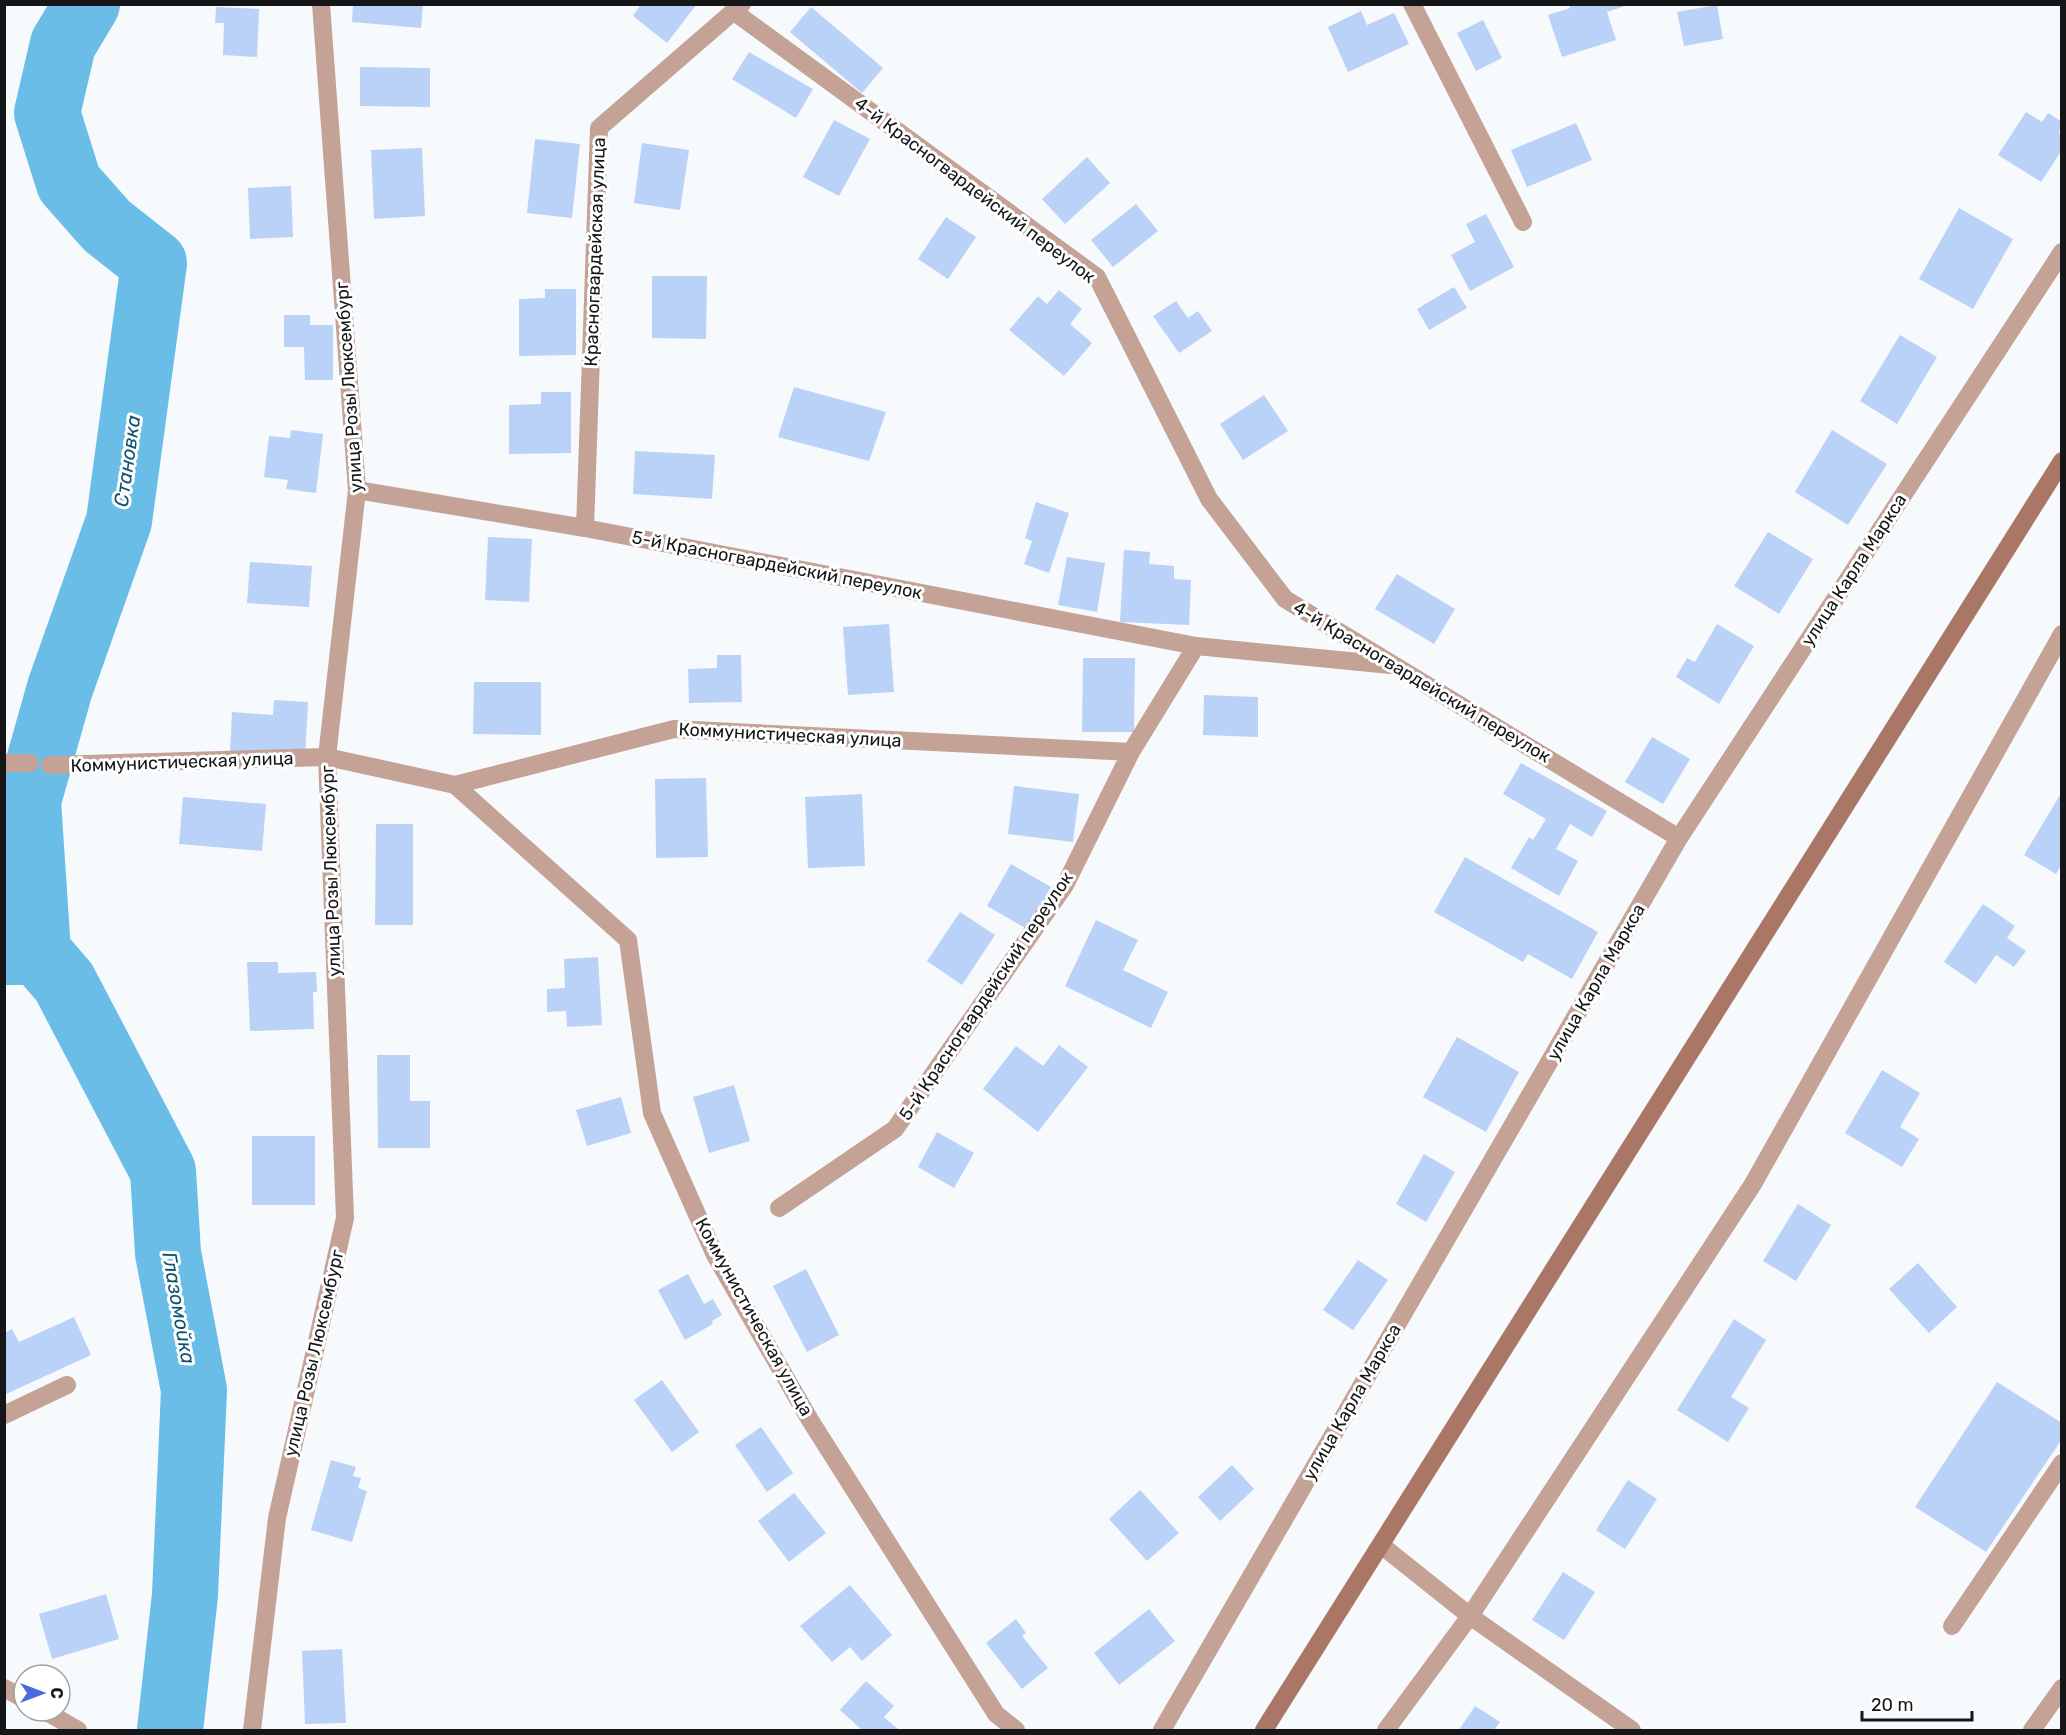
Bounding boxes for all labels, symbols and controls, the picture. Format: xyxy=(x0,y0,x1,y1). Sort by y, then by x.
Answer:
street label: 4-й Красногвардейский переулок xyxy=(850,92,1100,288)
street label: Красногвардейская улица xyxy=(580,137,610,367)
street label: улица Розы Люксембург xyxy=(331,280,367,493)
water label: Становка xyxy=(109,413,145,508)
street label: улица Карла Маркса xyxy=(1797,490,1911,650)
street label: 5-й Красногвардейский переулок xyxy=(630,526,924,604)
street label: 4-й Красногвардейский переулок xyxy=(1290,596,1555,768)
street label: Коммунистическая улица xyxy=(678,718,902,752)
street label: Коммунистическая улица xyxy=(70,747,294,777)
street label: улица Розы Люксембург xyxy=(316,765,346,977)
street label: 5-й Красногвардейский переулок xyxy=(894,867,1078,1125)
street label: улица Карла Маркса xyxy=(1542,900,1650,1064)
street label: Коммунистическая улица xyxy=(690,1214,818,1420)
street label: улица Розы Люксембург xyxy=(279,1247,349,1459)
water label: Глазомойка xyxy=(157,1250,201,1366)
street label: улица Карла Маркса xyxy=(1298,1320,1406,1484)
north arrow xyxy=(12,1663,72,1723)
scale bar xyxy=(1862,1684,1972,1722)
text: С xyxy=(47,1687,66,1699)
text: 20 m xyxy=(1871,1694,1913,1716)

